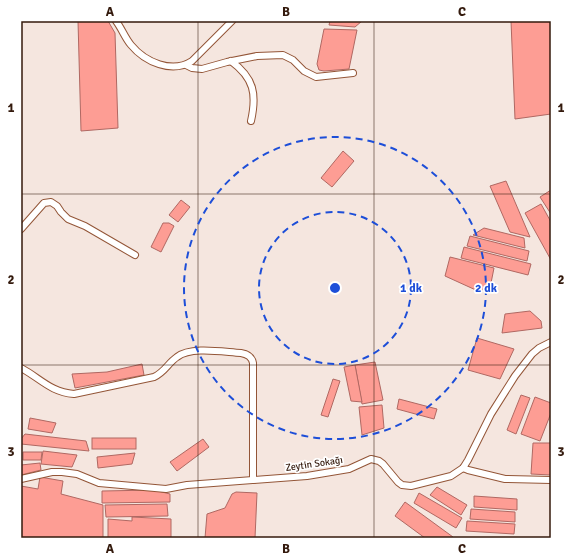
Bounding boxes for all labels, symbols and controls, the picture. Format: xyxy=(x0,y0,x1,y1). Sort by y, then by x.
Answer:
text: A xyxy=(106,4,115,20)
text: B xyxy=(282,4,290,20)
text: C xyxy=(458,4,466,20)
text: 1 xyxy=(7,100,15,116)
text: 1 xyxy=(557,100,565,116)
text: 2 xyxy=(7,272,15,288)
text: 2 xyxy=(557,272,565,288)
centre of rings xyxy=(328,281,342,295)
text: 1 dk xyxy=(400,281,423,296)
text: 2 dk xyxy=(475,281,498,296)
text: 3 xyxy=(7,444,15,460)
text: 3 xyxy=(557,444,565,460)
street label: Zeytin Sokağı xyxy=(285,454,344,474)
text: A xyxy=(106,541,115,557)
text: B xyxy=(282,541,290,557)
text: C xyxy=(458,541,466,557)

